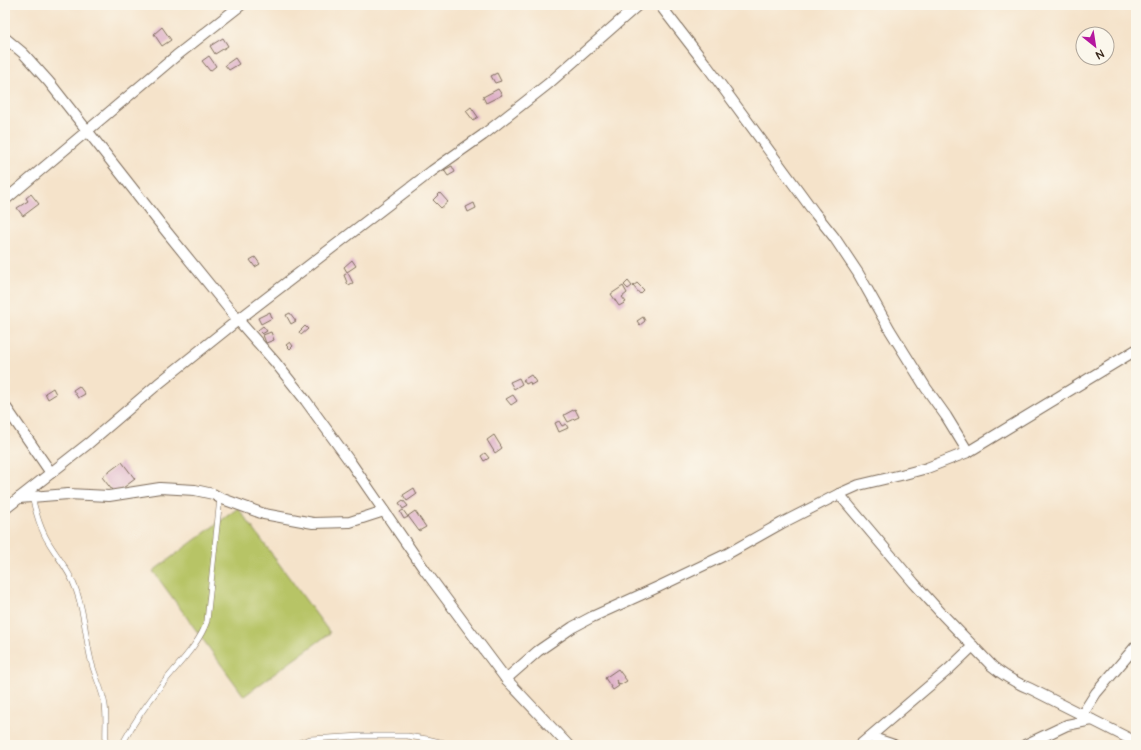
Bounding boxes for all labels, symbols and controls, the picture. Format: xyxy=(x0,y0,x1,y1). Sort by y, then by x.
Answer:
north arrow xyxy=(1075,26,1115,66)
text: N xyxy=(1093,46,1106,62)

